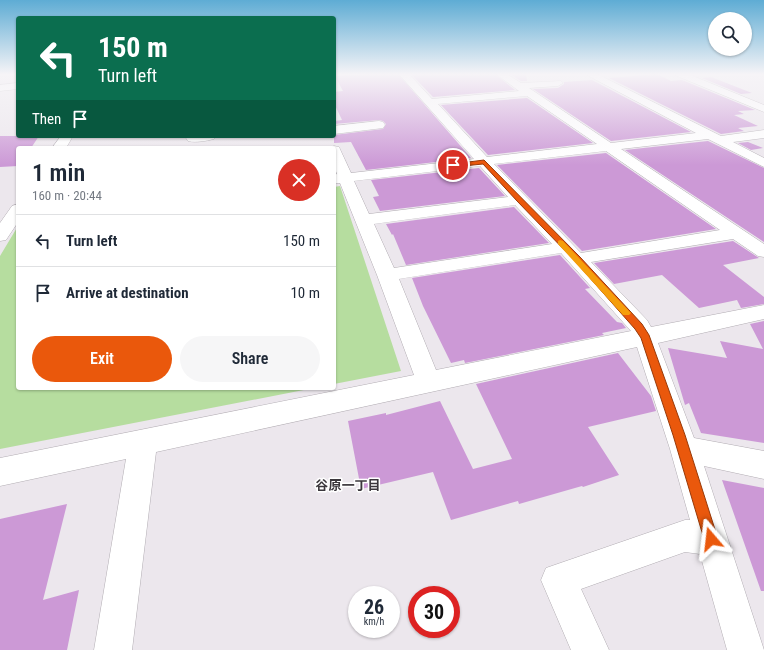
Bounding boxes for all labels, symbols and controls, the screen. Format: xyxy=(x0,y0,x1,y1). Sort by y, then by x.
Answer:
map controls xyxy=(708,12,752,56)
button: search xyxy=(708,12,752,56)
text: 150 m xyxy=(98,31,168,64)
icon: left xyxy=(32,32,84,84)
text: Turn left xyxy=(98,65,157,86)
icon: arrive xyxy=(69,108,91,130)
text: Then xyxy=(32,110,61,128)
pin xyxy=(436,148,470,182)
icon: arrive xyxy=(442,154,464,176)
text: 1 min xyxy=(32,159,85,187)
button: close xyxy=(278,159,320,201)
text: 160 m · 20:44 xyxy=(32,188,102,203)
icon: left xyxy=(32,230,54,252)
text: Turn left xyxy=(66,232,117,250)
text: 150 m xyxy=(283,232,320,250)
icon: arrive xyxy=(32,282,54,304)
text: Arrive at destination xyxy=(66,284,189,302)
text: 10 m xyxy=(290,284,320,302)
button: Exit xyxy=(32,336,172,382)
button: Share xyxy=(180,336,320,382)
district label: 谷原一丁目 xyxy=(315,478,381,493)
position arrow xyxy=(690,518,732,560)
speed limit sign: 30 xyxy=(408,586,460,638)
text: 26 xyxy=(364,595,384,619)
text: km/h xyxy=(364,616,384,627)

